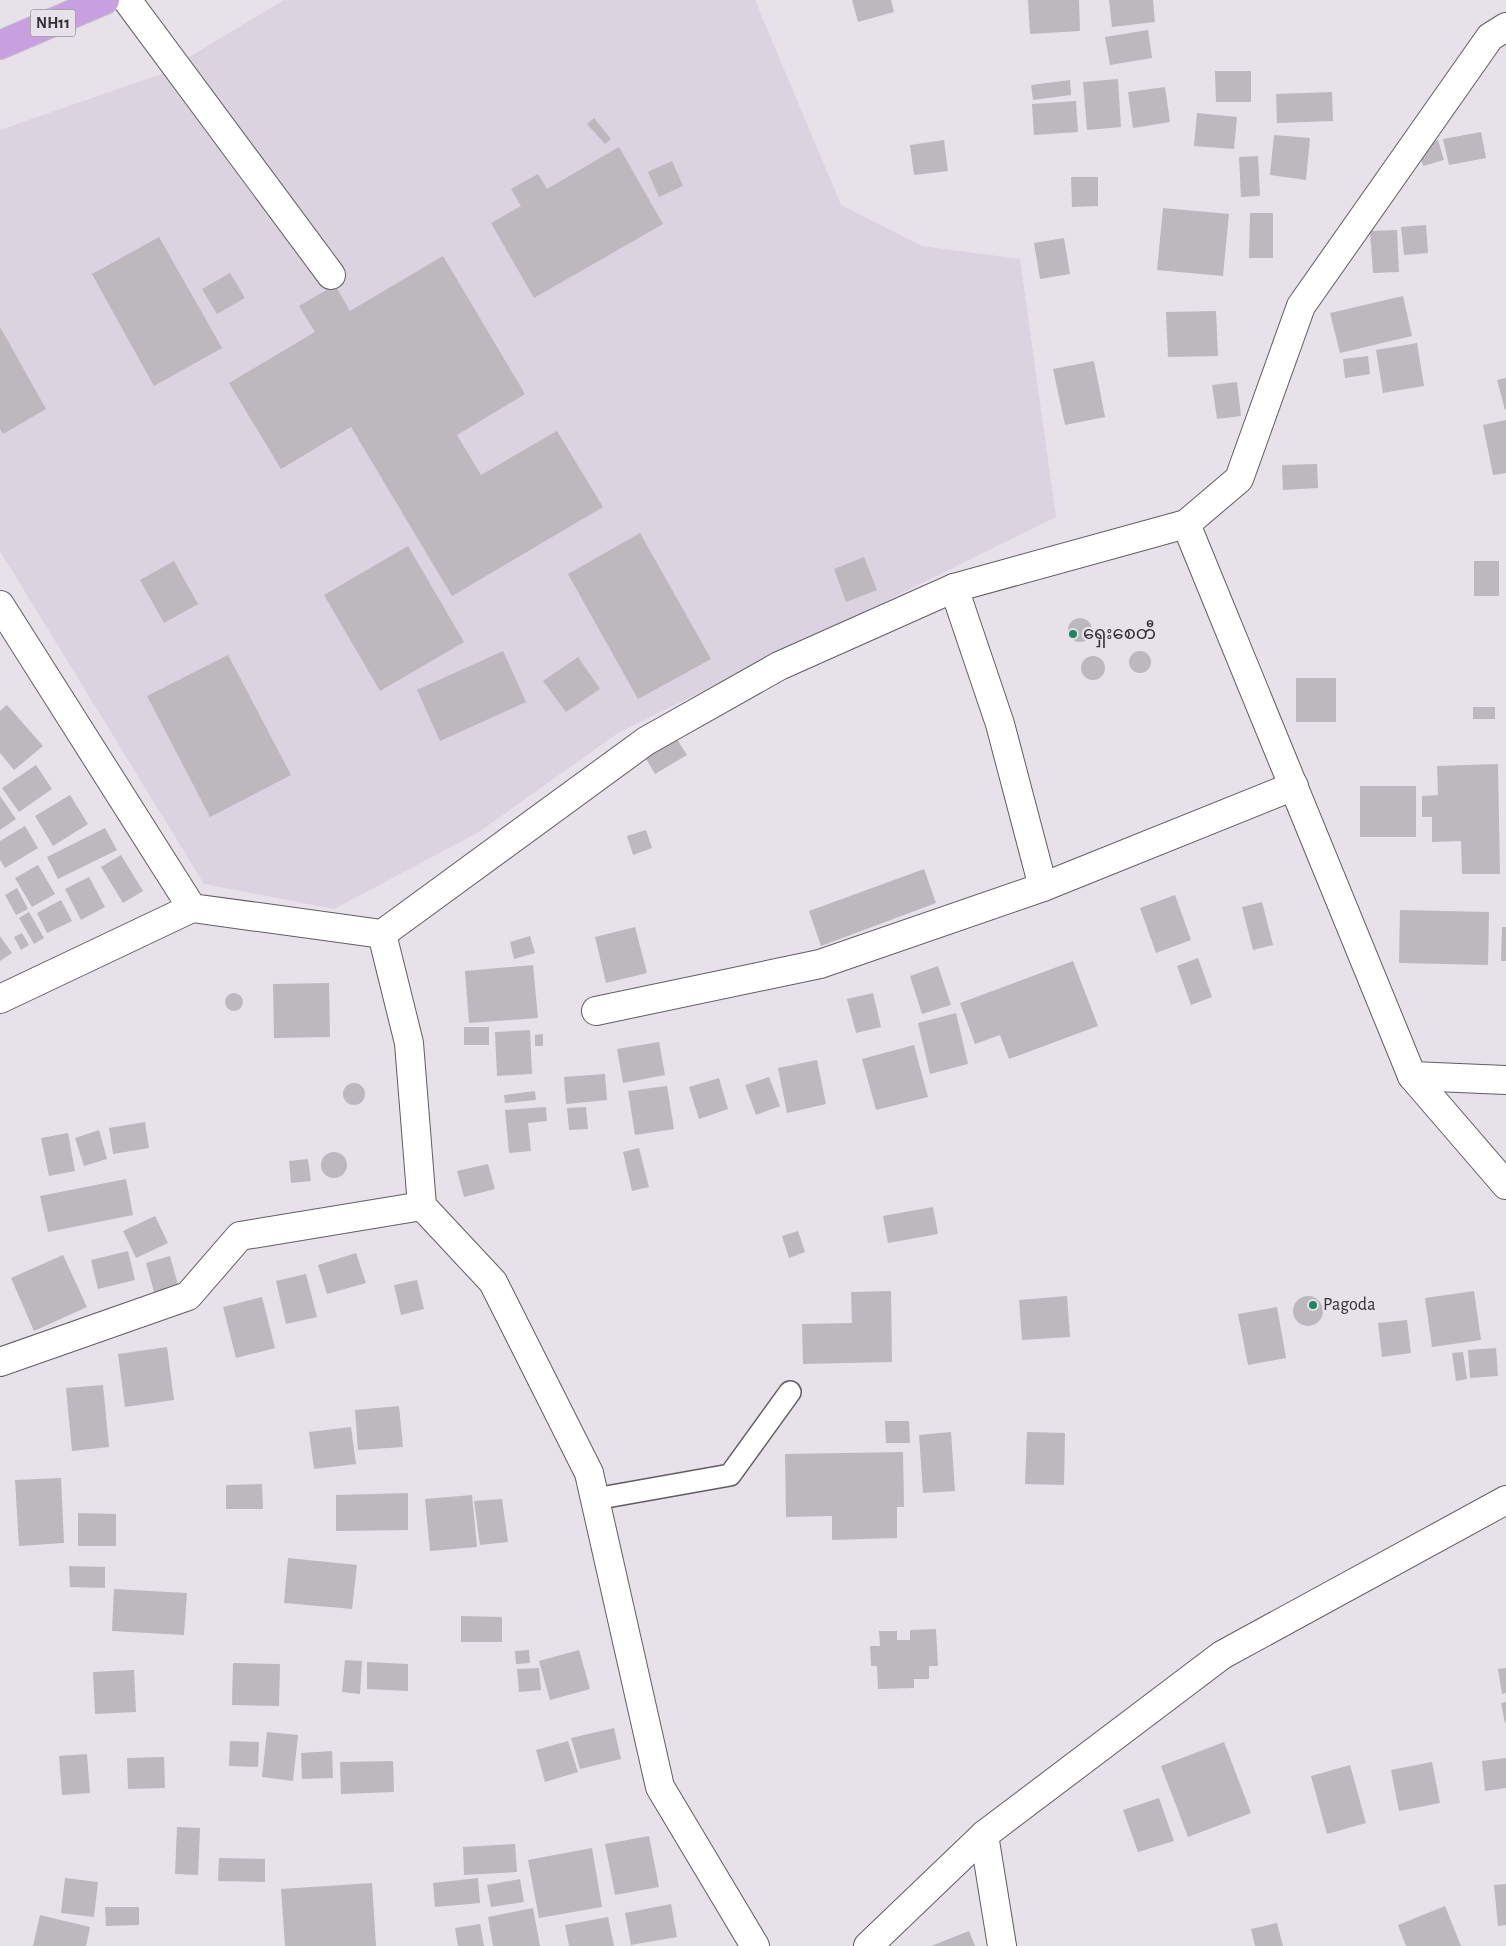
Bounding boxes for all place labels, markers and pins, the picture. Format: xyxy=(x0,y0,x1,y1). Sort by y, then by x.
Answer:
place label: ရှေးစေတီ xyxy=(1083,619,1156,648)
marker: ရှေးစေတီ xyxy=(1067,628,1079,640)
place label: Pagoda xyxy=(1323,1296,1375,1314)
marker: Pagoda xyxy=(1307,1299,1319,1311)

